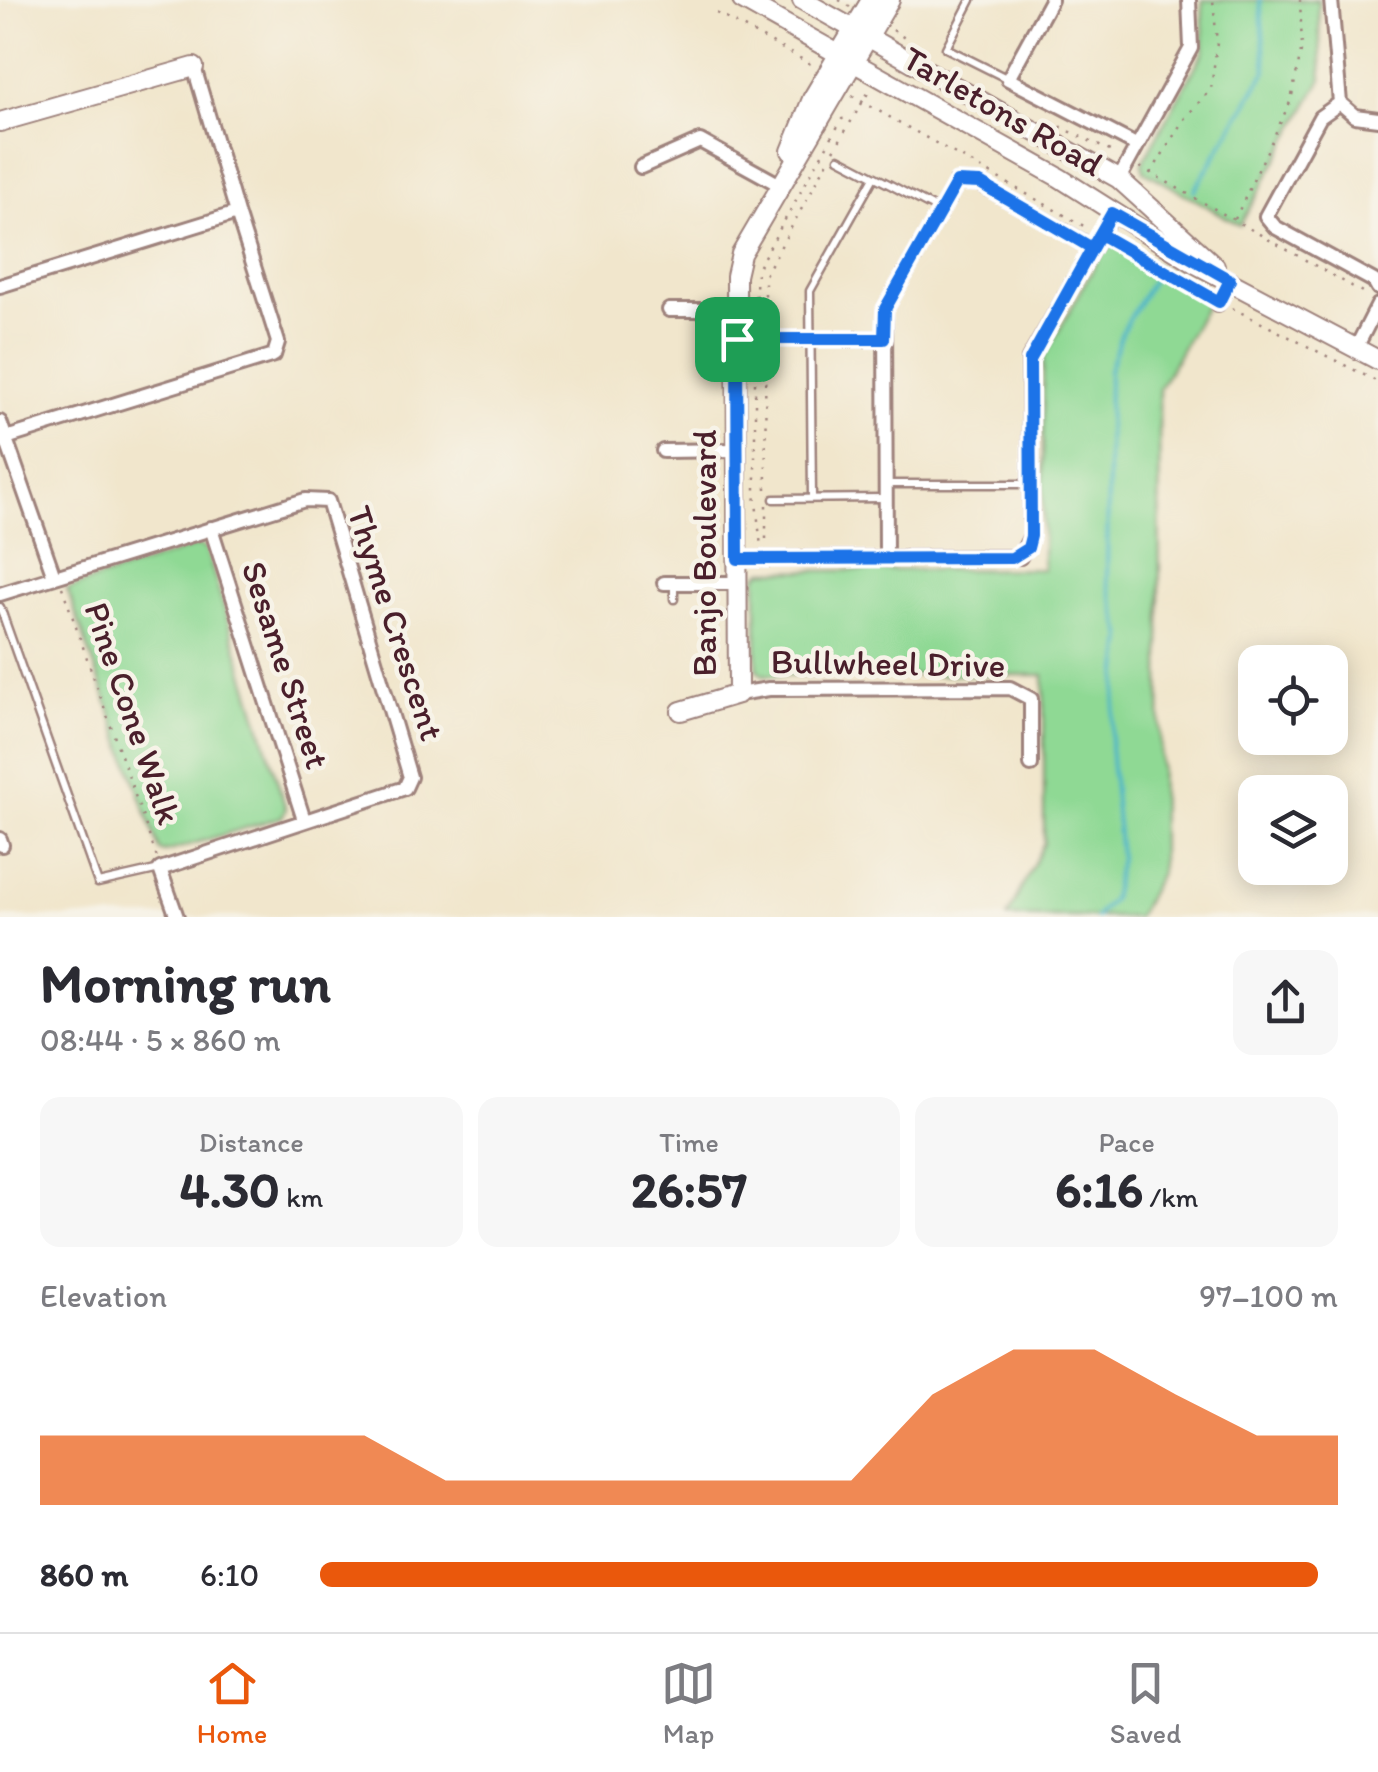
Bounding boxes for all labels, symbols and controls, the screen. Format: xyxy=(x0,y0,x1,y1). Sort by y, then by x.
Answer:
street label: Tarletons Road xyxy=(895,37,1111,185)
pin xyxy=(695,297,780,382)
icon: arrive xyxy=(710,312,765,367)
street label: Banjo Boulevard xyxy=(683,429,725,677)
street label: Thyme Crescent xyxy=(338,501,454,745)
street label: Sesame Street xyxy=(233,556,339,774)
street label: Pine Cone Walk xyxy=(75,597,191,829)
street label: Bullwheel Drive xyxy=(770,640,1006,686)
map controls xyxy=(1238,645,1348,885)
button: locate xyxy=(1238,645,1348,755)
button: layers xyxy=(1238,775,1348,885)
text: Morning run xyxy=(40,950,331,1016)
button: share xyxy=(1233,950,1338,1055)
text: 08:44 · 5 × 860 m xyxy=(40,1021,281,1059)
text: Distance xyxy=(199,1125,304,1159)
text: Time xyxy=(659,1125,719,1159)
text: Pace xyxy=(1099,1125,1155,1159)
text: 4.30 xyxy=(179,1159,280,1220)
text: 26:57 xyxy=(631,1159,747,1220)
text: 6:16 xyxy=(1055,1159,1143,1220)
text: km xyxy=(280,1180,323,1214)
text: /km xyxy=(1143,1180,1198,1214)
text: Elevation xyxy=(40,1277,167,1315)
text: 97–100 m xyxy=(1199,1277,1338,1315)
text: 860 m xyxy=(40,1556,128,1594)
text: 6:10 xyxy=(200,1556,259,1594)
tab: Home xyxy=(197,1656,267,1750)
tab: Map xyxy=(661,1656,716,1750)
tab: Saved xyxy=(1110,1656,1181,1750)

